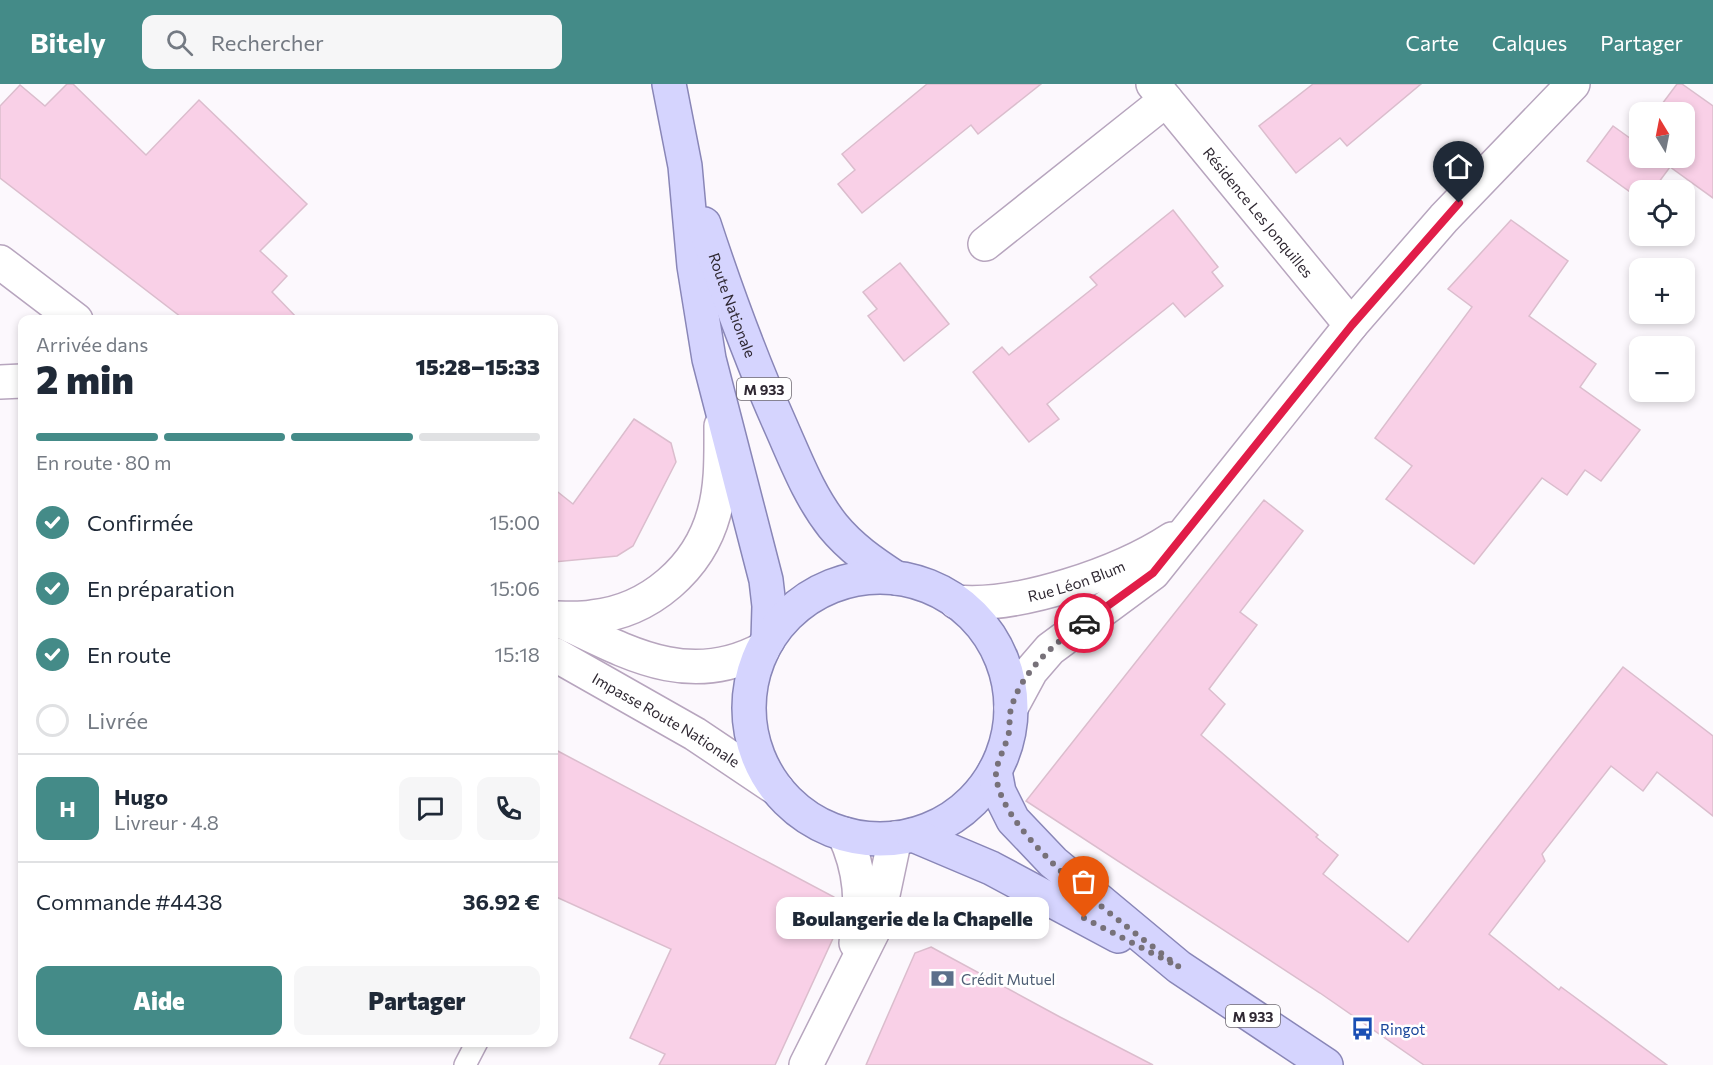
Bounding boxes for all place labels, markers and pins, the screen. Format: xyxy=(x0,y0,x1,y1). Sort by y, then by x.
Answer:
pin xyxy=(1433,141,1484,203)
pin xyxy=(1058,856,1109,918)
callout: Boulangerie de la Chapelle xyxy=(775,897,1048,939)
bank icon: Crédit Mutuel xyxy=(930,966,956,992)
place label: Crédit Mutuel xyxy=(961,970,1055,988)
bus stop icon: Ringot xyxy=(1349,1016,1375,1042)
place label: Ringot xyxy=(1380,1020,1425,1038)

